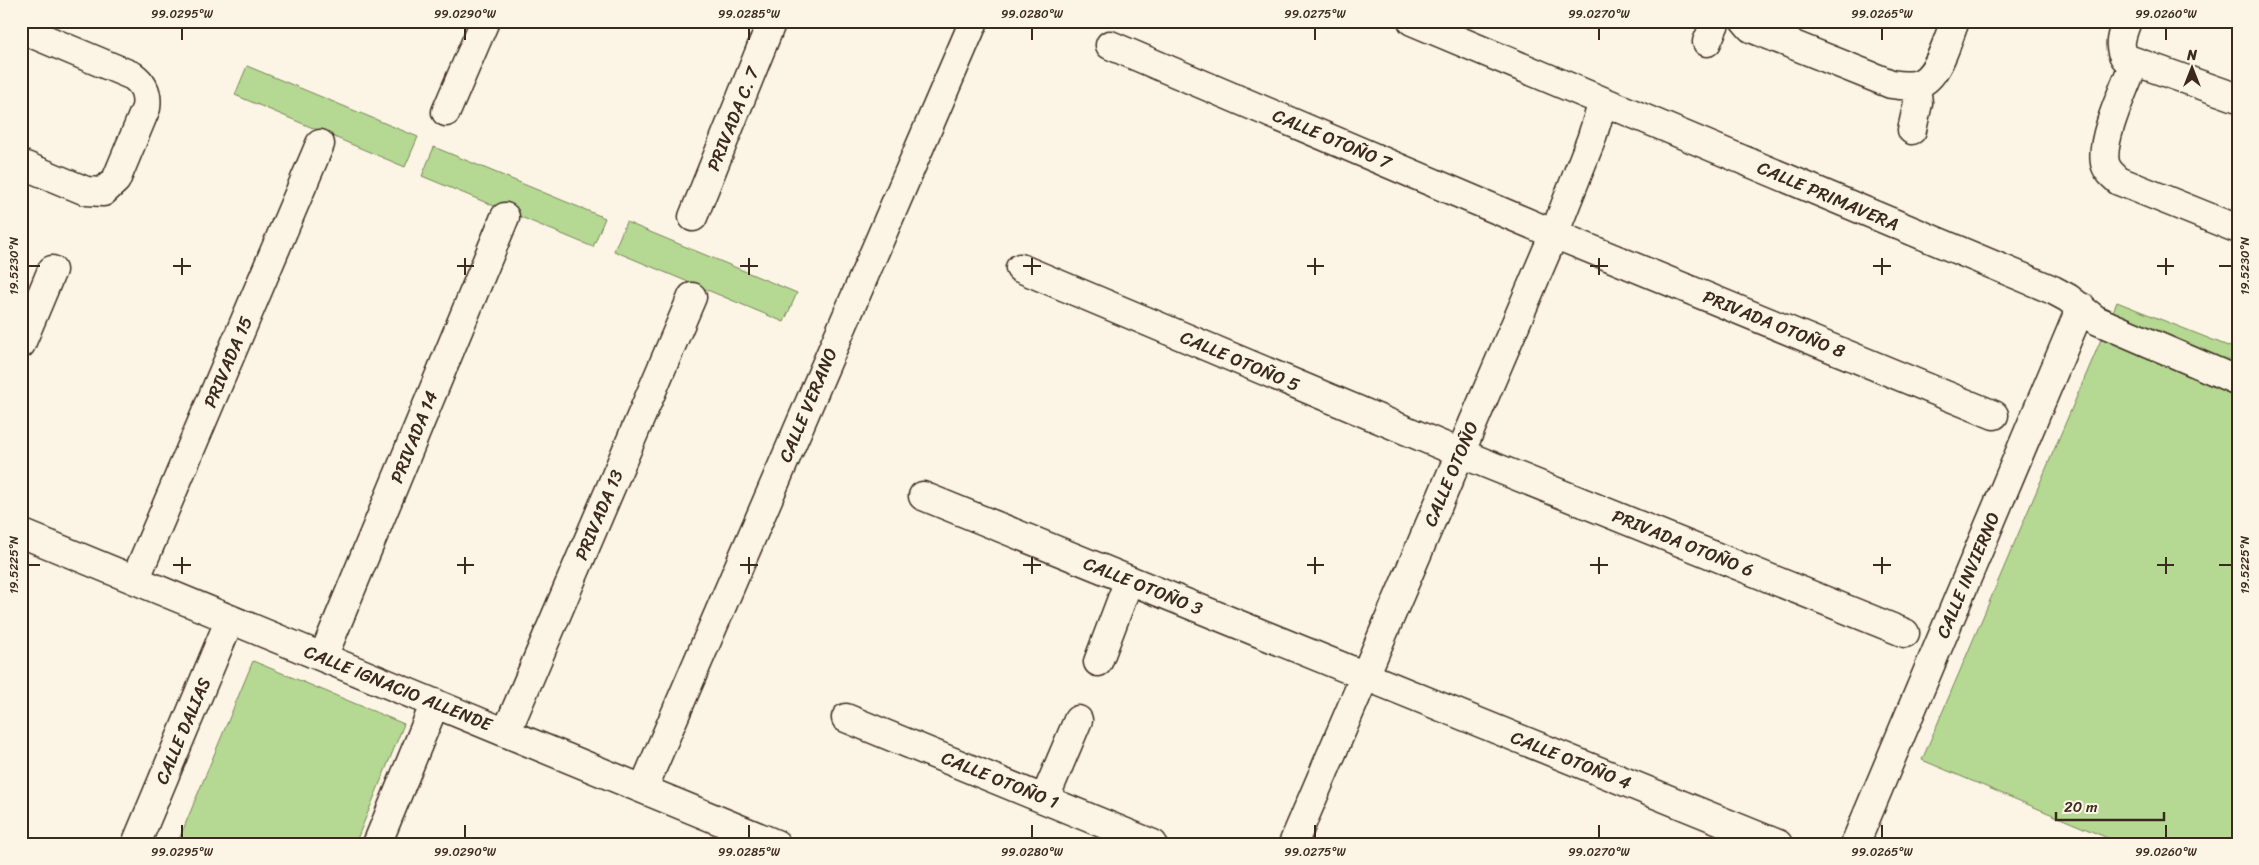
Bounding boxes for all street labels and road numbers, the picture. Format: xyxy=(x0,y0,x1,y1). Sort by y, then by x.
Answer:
street label: PRIVADA C. 7 xyxy=(698,60,769,176)
street label: CALLE OTOÑO 7 xyxy=(1267,100,1398,179)
street label: CALLE PRIMAVERA xyxy=(1752,152,1904,240)
street label: PRIVADA OTOÑO 8 xyxy=(1698,281,1850,367)
street label: PRIVADA 15 xyxy=(194,311,262,413)
street label: CALLE OTOÑO 5 xyxy=(1175,321,1305,401)
street label: CALLE VERANO xyxy=(769,343,847,467)
street label: PRIVADA 14 xyxy=(381,386,447,488)
street label: CALLE OTOÑO xyxy=(1414,416,1488,532)
street label: PRIVADA 13 xyxy=(565,464,633,565)
street label: PRIVADA OTOÑO 6 xyxy=(1607,500,1759,586)
street label: CALLE INVIERNO xyxy=(1927,507,2009,643)
street label: CALLE OTOÑO 3 xyxy=(1078,547,1208,625)
street label: CALLE IGNACIO ALLENDE xyxy=(299,636,498,741)
street label: CALLE DALIAS xyxy=(146,672,220,790)
street label: CALLE OTOÑO 4 xyxy=(1506,721,1636,799)
street label: CALLE OTOÑO 1 xyxy=(936,742,1064,818)

